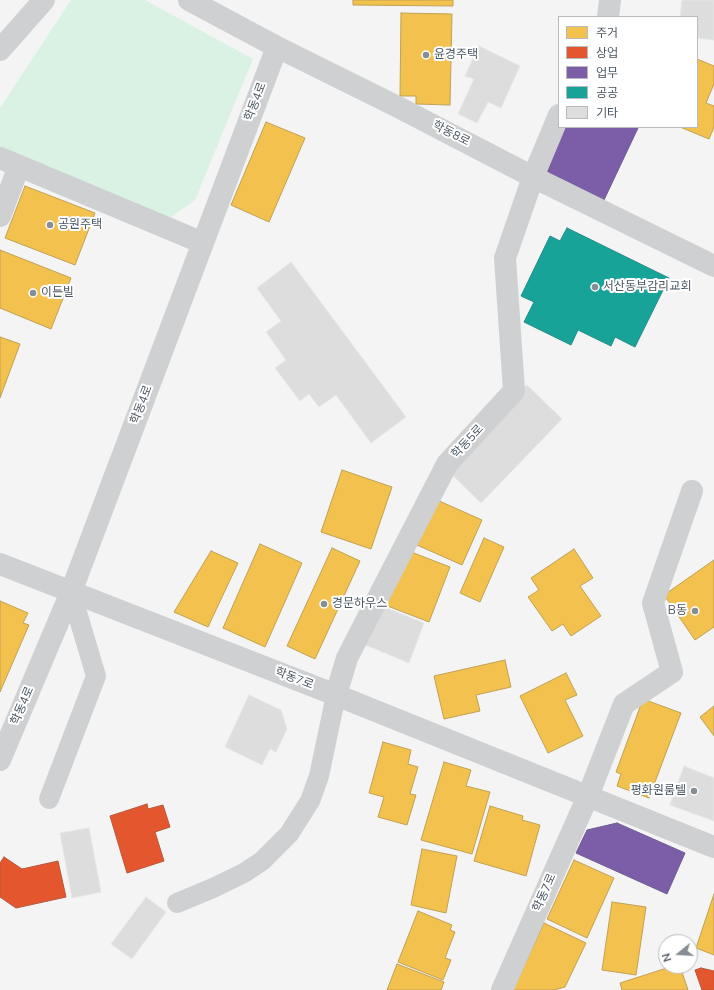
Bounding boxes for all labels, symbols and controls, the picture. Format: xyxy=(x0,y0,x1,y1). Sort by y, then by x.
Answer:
legend xyxy=(558,16,698,128)
text: 주거 xyxy=(596,25,618,41)
text: 상업 xyxy=(596,45,618,61)
place label: 윤경주택 xyxy=(434,48,478,62)
marker: 윤경주택 xyxy=(421,50,431,60)
text: 업무 xyxy=(596,65,618,81)
street label: 학동4로 xyxy=(242,81,270,123)
text: 공공 xyxy=(596,85,618,101)
text: 기타 xyxy=(596,105,618,121)
street label: 학동8로 xyxy=(430,118,472,150)
place label: 공원주택 xyxy=(58,218,102,232)
marker: 공원주택 xyxy=(45,220,55,230)
place label: 서산동부감리교회 xyxy=(603,280,691,294)
marker: 서산동부감리교회 xyxy=(590,282,600,292)
place label: 이든빌 xyxy=(41,286,74,300)
marker: 이든빌 xyxy=(28,288,38,298)
street label: 학동4로 xyxy=(128,384,156,426)
street label: 학동5로 xyxy=(449,422,487,462)
place label: 경문하우스 xyxy=(332,597,387,611)
marker: 경문하우스 xyxy=(319,599,329,609)
place label: B동 xyxy=(668,604,687,618)
marker: B동 xyxy=(690,606,700,616)
street label: 학동7로 xyxy=(273,665,315,693)
street label: 학동4로 xyxy=(8,685,38,727)
place label: 평화원룸텔 xyxy=(631,784,686,798)
marker: 평화원룸텔 xyxy=(689,786,699,796)
street label: 학동7로 xyxy=(530,872,560,914)
north arrow xyxy=(658,934,698,974)
text: N xyxy=(659,951,675,964)

